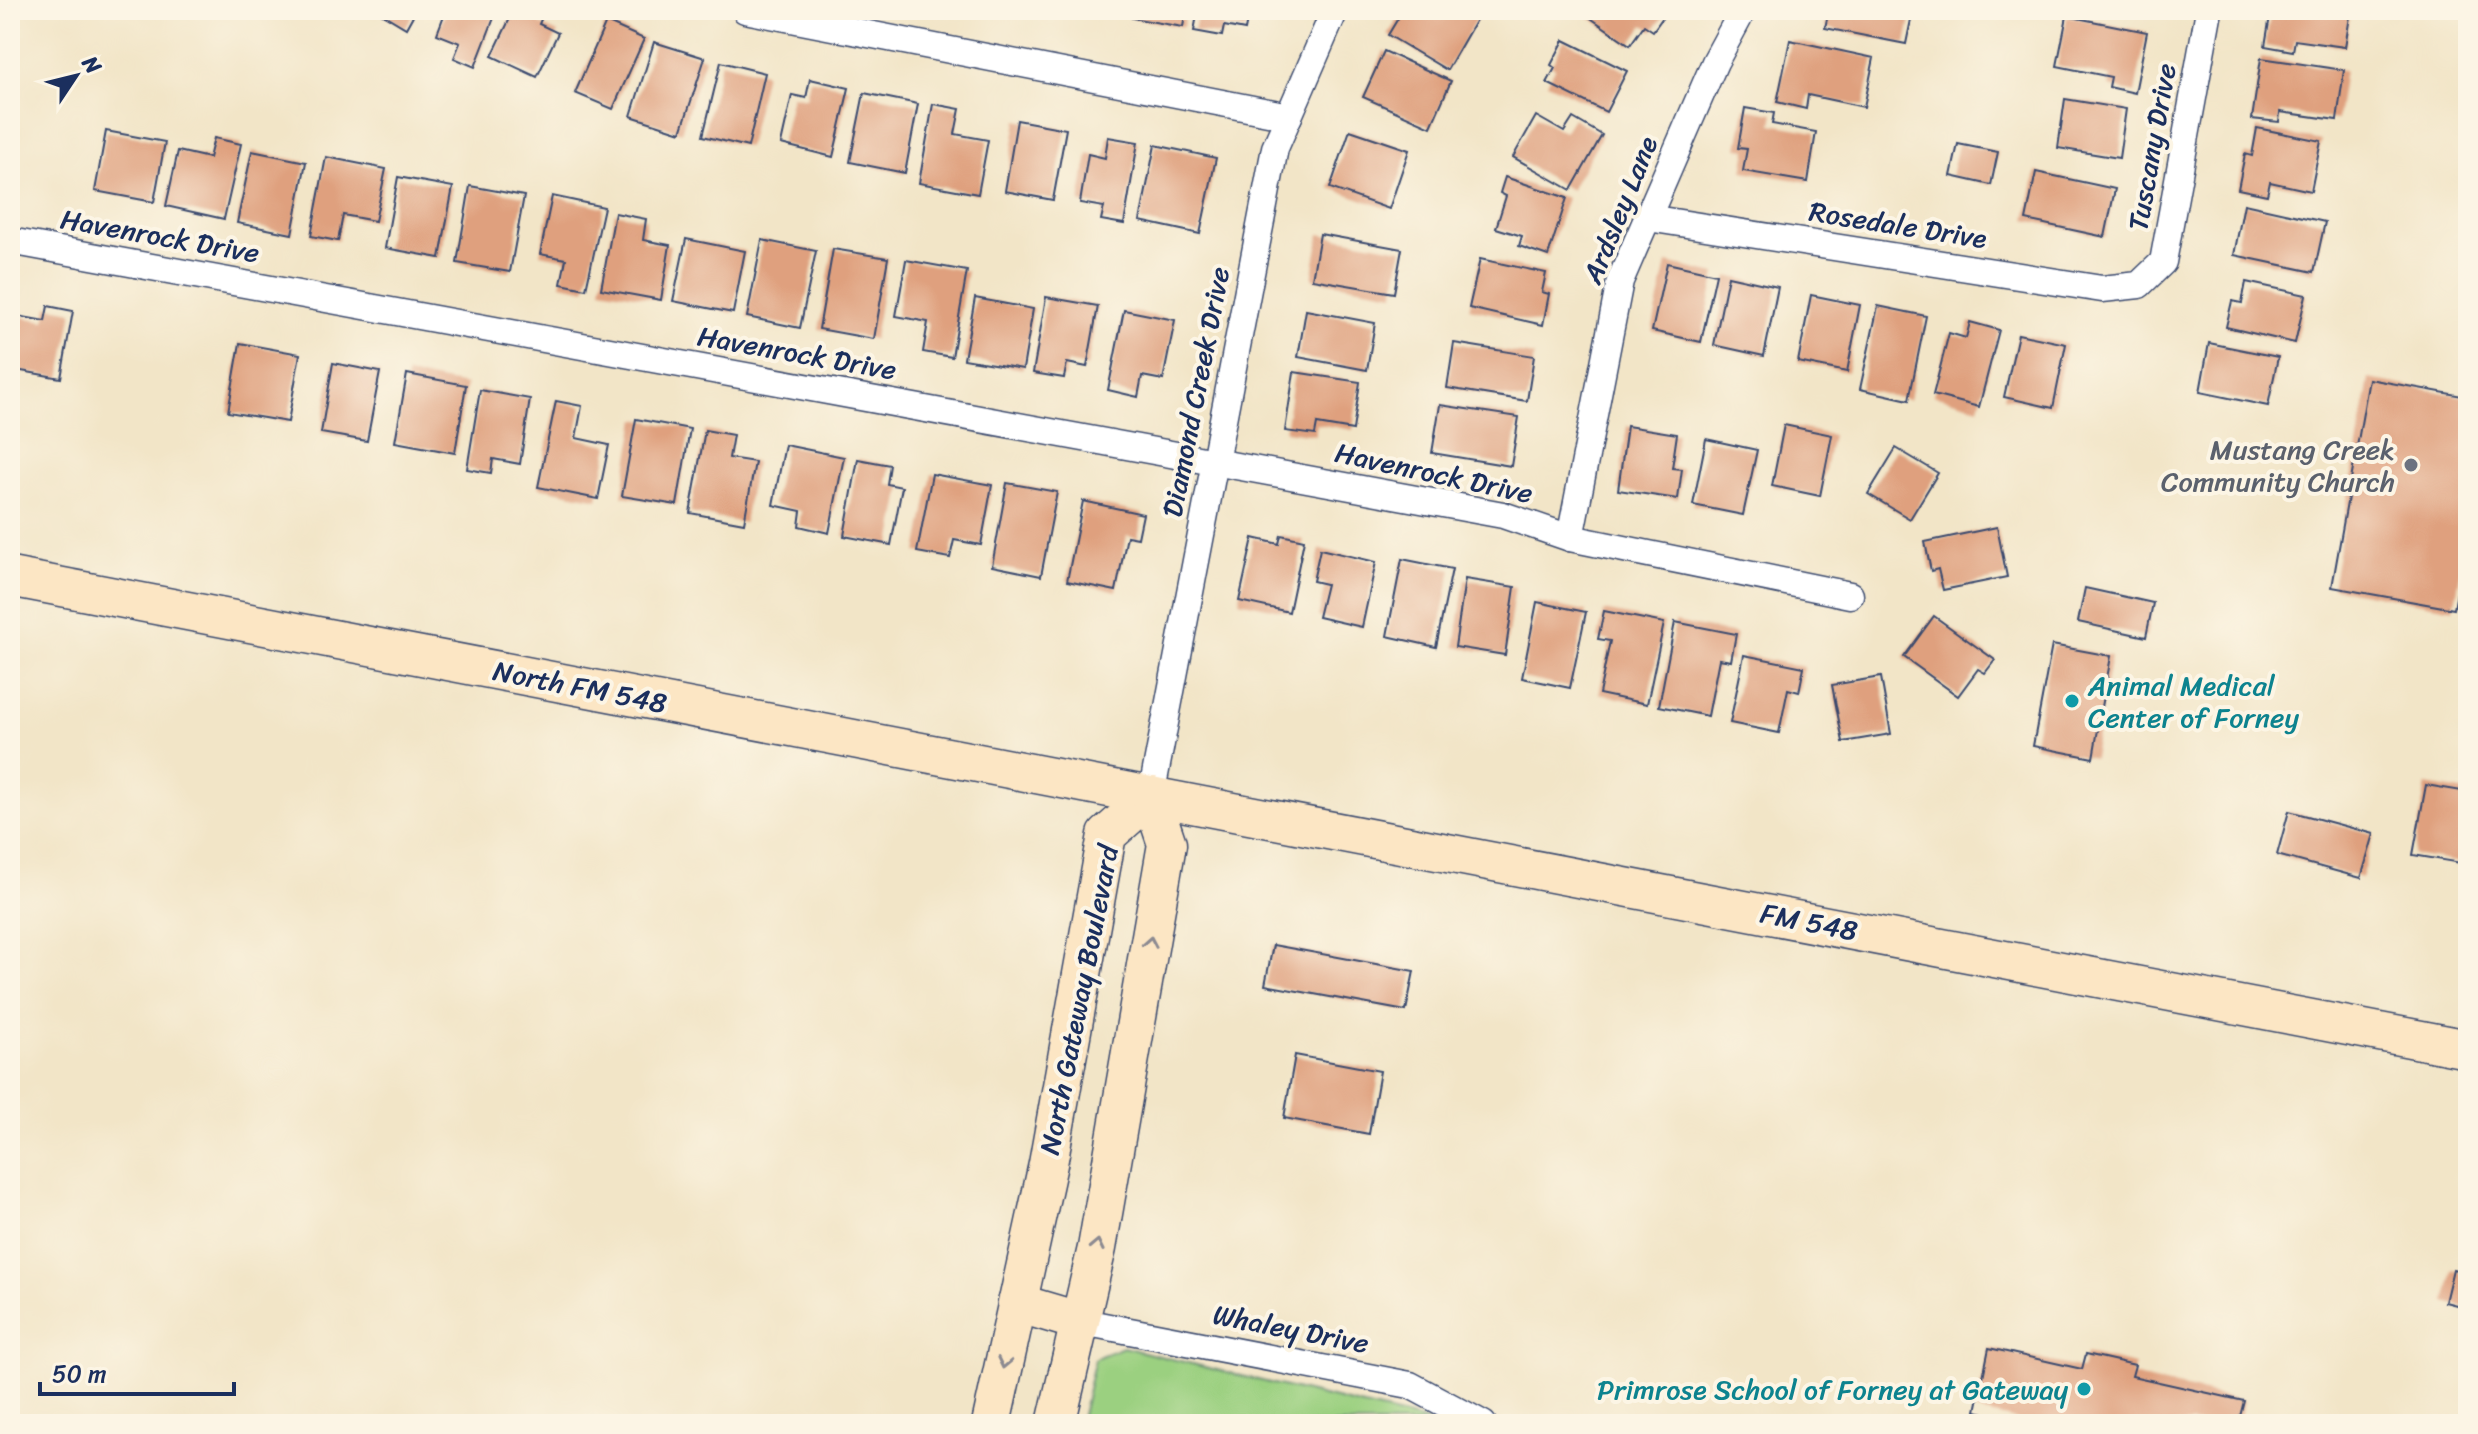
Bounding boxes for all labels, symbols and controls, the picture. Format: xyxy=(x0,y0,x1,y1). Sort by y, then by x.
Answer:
north arrow xyxy=(36,36,116,116)
text: N xyxy=(71,47,113,83)
street label: Tuscany Drive xyxy=(2113,59,2191,235)
street label: Ardsley Lane xyxy=(1568,129,1672,292)
street label: Rosedale Drive xyxy=(1806,187,1990,263)
street label: Havenrock Drive xyxy=(57,194,263,278)
street label: Diamond Creek Drive xyxy=(1148,263,1244,521)
street label: Havenrock Drive xyxy=(694,311,900,395)
place label: Mustang Creek Community Church xyxy=(2161,425,2395,506)
street label: Havenrock Drive xyxy=(1330,428,1538,518)
marker: Mustang Creek Community Church xyxy=(2402,456,2420,474)
street label: North FM 548 xyxy=(489,646,671,728)
place label: Animal Medical Center of Forney xyxy=(2087,661,2299,742)
marker: Animal Medical Center of Forney xyxy=(2063,692,2081,710)
street label: North Gateway Boulevard xyxy=(1025,839,1133,1159)
street label: FM 548 xyxy=(1756,889,1862,955)
one-way arrow xyxy=(1141,935,1158,949)
one-way arrow xyxy=(1088,1239,1105,1253)
street label: Whaley Drive xyxy=(1209,1290,1373,1368)
scale bar xyxy=(40,1346,234,1396)
text: 50 m xyxy=(52,1353,107,1395)
one-way arrow xyxy=(996,1356,1013,1370)
place label: Primrose School of Forney at Gateway xyxy=(1597,1365,2069,1414)
marker: Primrose School of Forney at Gateway xyxy=(2075,1380,2093,1398)

